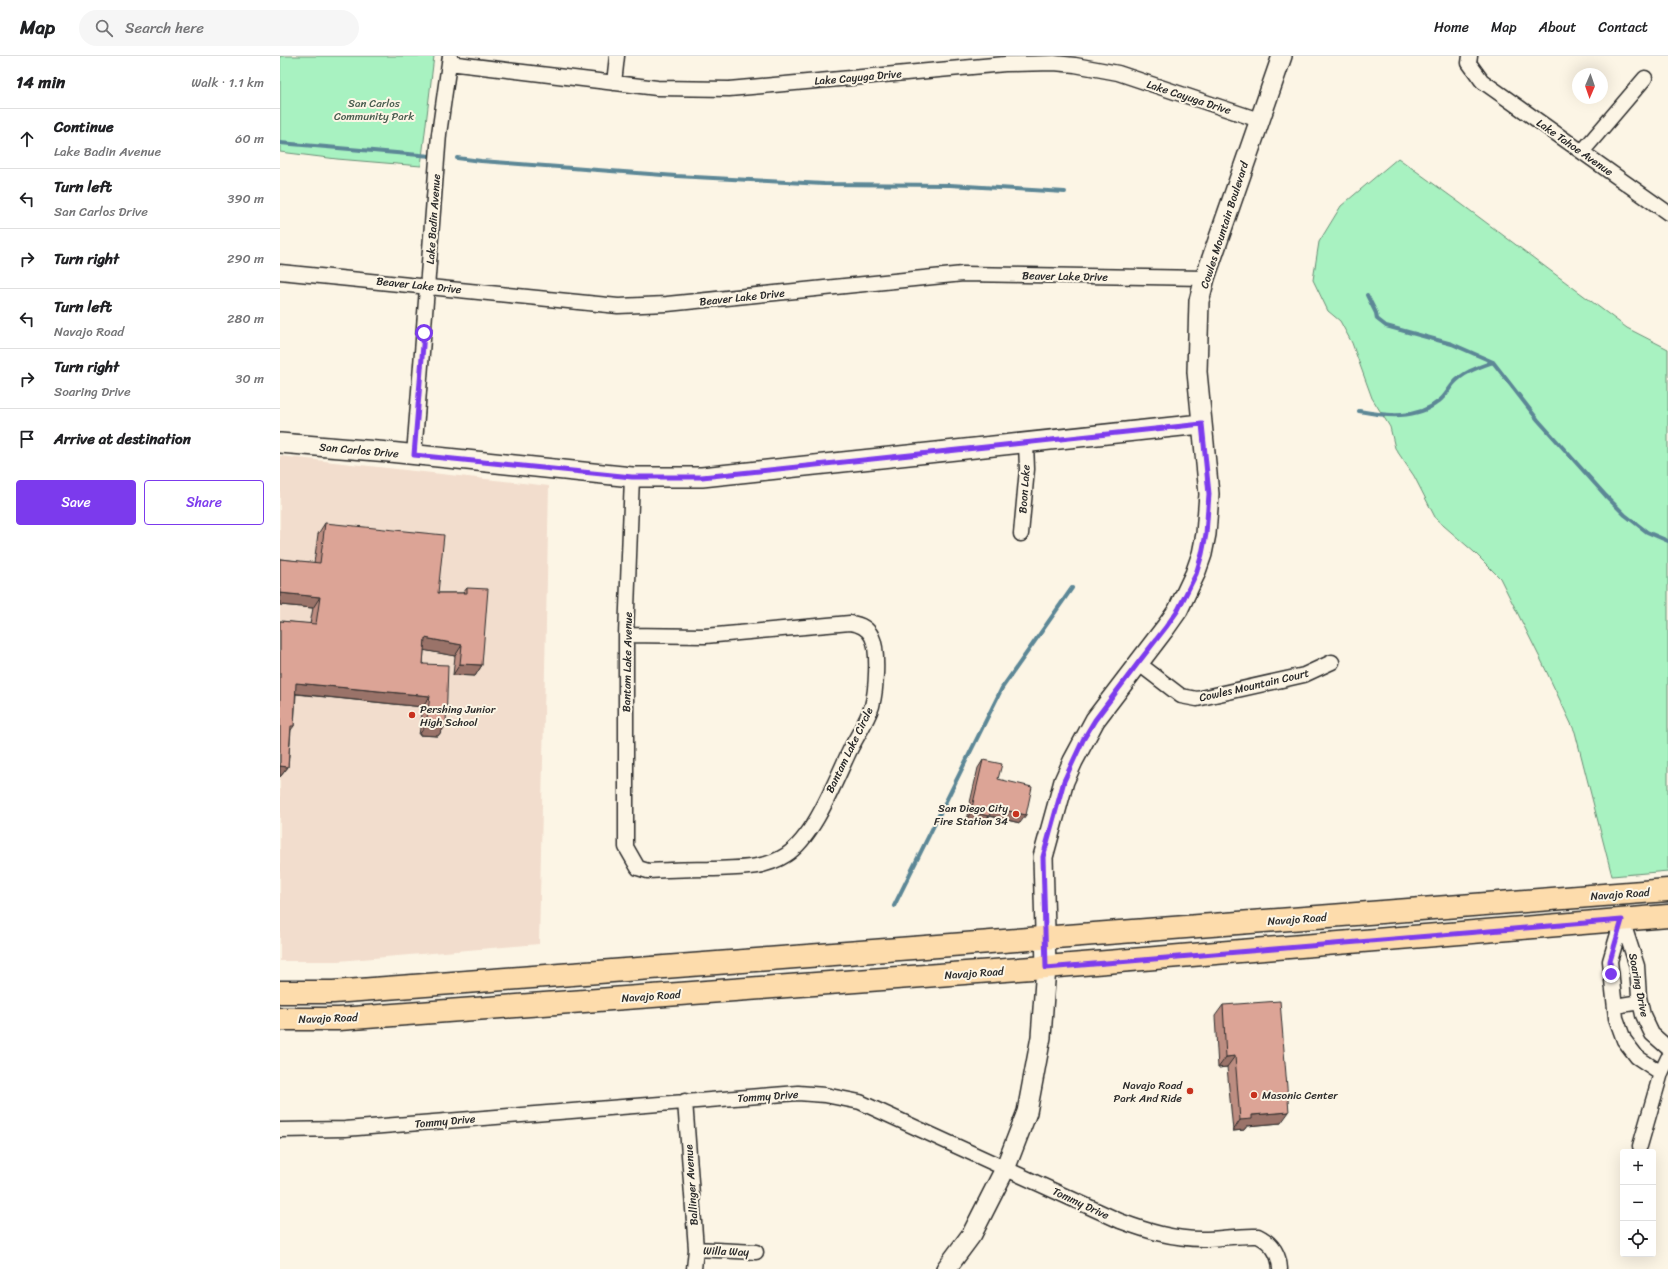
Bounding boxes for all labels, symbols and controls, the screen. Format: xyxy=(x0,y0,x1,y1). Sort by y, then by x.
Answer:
search box xyxy=(79,10,359,46)
text: Map xyxy=(20,11,55,44)
text: Search here xyxy=(125,15,204,41)
text: Home xyxy=(1434,15,1469,40)
text: Map xyxy=(1491,15,1517,40)
text: About xyxy=(1539,15,1576,40)
text: Contact xyxy=(1598,15,1648,40)
icon: search xyxy=(93,17,115,39)
street label: Lake Cayuga Drive xyxy=(813,64,903,91)
text: 14 min xyxy=(16,67,65,97)
north arrow xyxy=(1572,68,1608,104)
text: Walk · 1.1 km xyxy=(191,71,264,94)
street label: Lake Cayuga Drive xyxy=(1144,75,1234,120)
park label: San Carlos Community Park xyxy=(334,94,414,126)
text: Continue xyxy=(54,114,114,140)
street label: Lake Tahoe Avenue xyxy=(1532,114,1617,181)
text: 60 m xyxy=(235,127,264,150)
icon: ahead xyxy=(16,128,38,150)
text: Lake Badin Avenue xyxy=(54,140,161,163)
street label: Cowles Mountain Boulevard xyxy=(1195,158,1254,291)
street label: Lake Badin Avenue xyxy=(421,173,446,265)
text: Turn left xyxy=(54,174,112,200)
text: 390 m xyxy=(227,187,264,210)
icon: left xyxy=(16,188,38,210)
text: San Carlos Drive xyxy=(54,200,148,223)
text: Turn right xyxy=(54,246,119,272)
text: 290 m xyxy=(227,247,264,270)
icon: right xyxy=(16,248,38,270)
street label: Beaver Lake Drive xyxy=(1022,266,1108,287)
street label: Beaver Lake Drive xyxy=(375,272,463,299)
street label: Beaver Lake Drive xyxy=(698,284,786,311)
text: Turn left xyxy=(54,294,112,320)
text: 280 m xyxy=(227,307,264,330)
icon: left xyxy=(16,308,38,330)
text: Navajo Road xyxy=(54,320,124,343)
route start xyxy=(415,324,433,342)
text: Turn right xyxy=(54,354,119,380)
text: 30 m xyxy=(235,367,264,390)
icon: right xyxy=(16,368,38,390)
text: Soaring Drive xyxy=(54,380,131,403)
text: Arrive at destination xyxy=(54,426,191,452)
icon: arrive xyxy=(16,428,38,450)
street label: San Carlos Drive xyxy=(319,438,400,463)
street label: Boon Lake xyxy=(1013,464,1036,514)
button: Save xyxy=(16,480,136,525)
button: Share xyxy=(144,480,264,525)
street label: Bantam Lake Avenue xyxy=(617,611,638,712)
street label: Cowles Mountain Court xyxy=(1197,664,1311,707)
place label: Pershing Junior High School xyxy=(420,700,497,732)
street label: Bantam Lake Circle xyxy=(820,703,879,796)
marker: Pershing Junior High School xyxy=(407,710,417,720)
place label: San Diego City Fire Station 34 xyxy=(934,799,1008,831)
marker: San Diego City Fire Station 34 xyxy=(1011,809,1021,819)
street label: Navajo Road xyxy=(1590,883,1651,906)
street label: Navajo Road xyxy=(1267,908,1328,931)
street label: Soaring Drive xyxy=(1623,951,1654,1019)
street label: Navajo Road xyxy=(944,962,1005,985)
route end xyxy=(1602,965,1620,983)
street label: Navajo Road xyxy=(621,985,682,1008)
street label: Navajo Road xyxy=(298,1008,359,1029)
place label: Navajo Road Park And Ride xyxy=(1114,1076,1183,1108)
street label: Tommy Drive xyxy=(737,1085,799,1108)
marker: Navajo Road Park And Ride xyxy=(1185,1086,1195,1096)
place label: Masonic Center xyxy=(1262,1086,1338,1105)
marker: Masonic Center xyxy=(1249,1090,1259,1100)
street label: Tommy Drive xyxy=(414,1109,477,1134)
street label: Ballinger Avenue xyxy=(679,1143,704,1226)
map controls xyxy=(1620,1149,1656,1257)
button: + xyxy=(1620,1149,1656,1185)
street label: Tommy Drive xyxy=(1049,1182,1113,1225)
button: − xyxy=(1620,1185,1656,1221)
button: locate xyxy=(1620,1221,1656,1257)
street label: Willa Way xyxy=(703,1241,750,1262)

